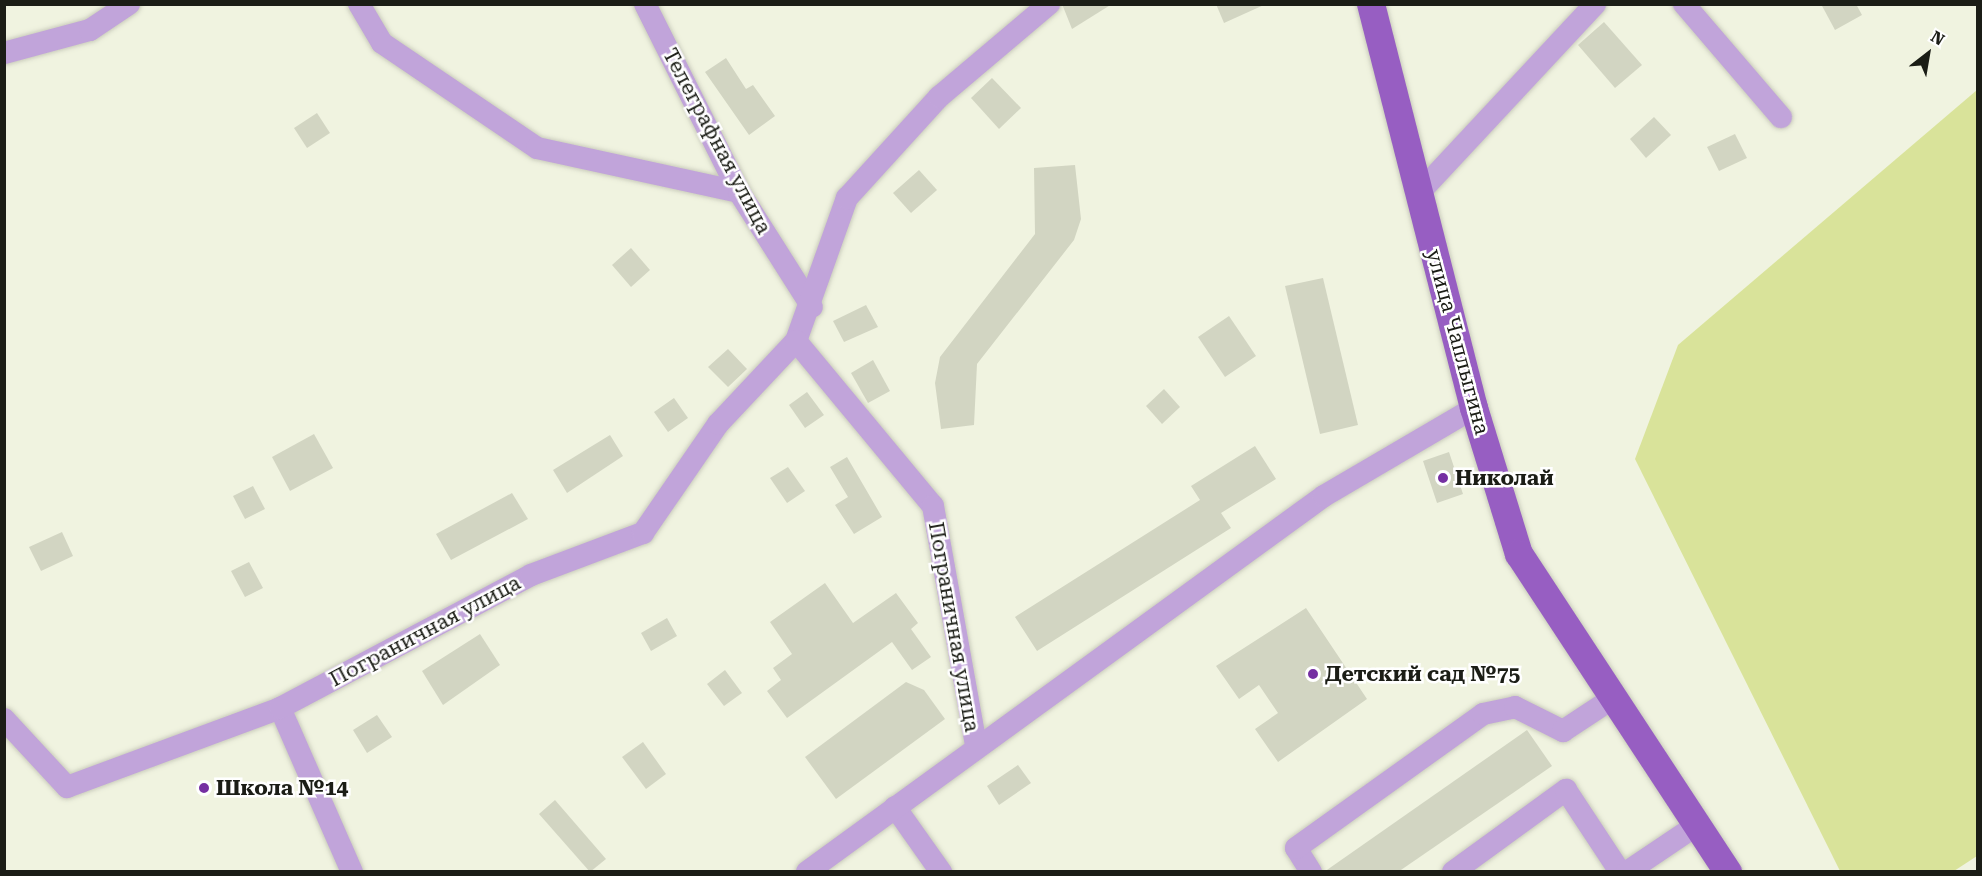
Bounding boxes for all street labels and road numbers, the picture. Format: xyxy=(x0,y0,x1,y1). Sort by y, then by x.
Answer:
street label: Телеграфная улица xyxy=(657,44,777,238)
street label: улица Чаплыгина xyxy=(1421,247,1495,437)
street label: Пограничная улица xyxy=(923,520,985,734)
street label: Пограничная улица xyxy=(325,570,525,692)

